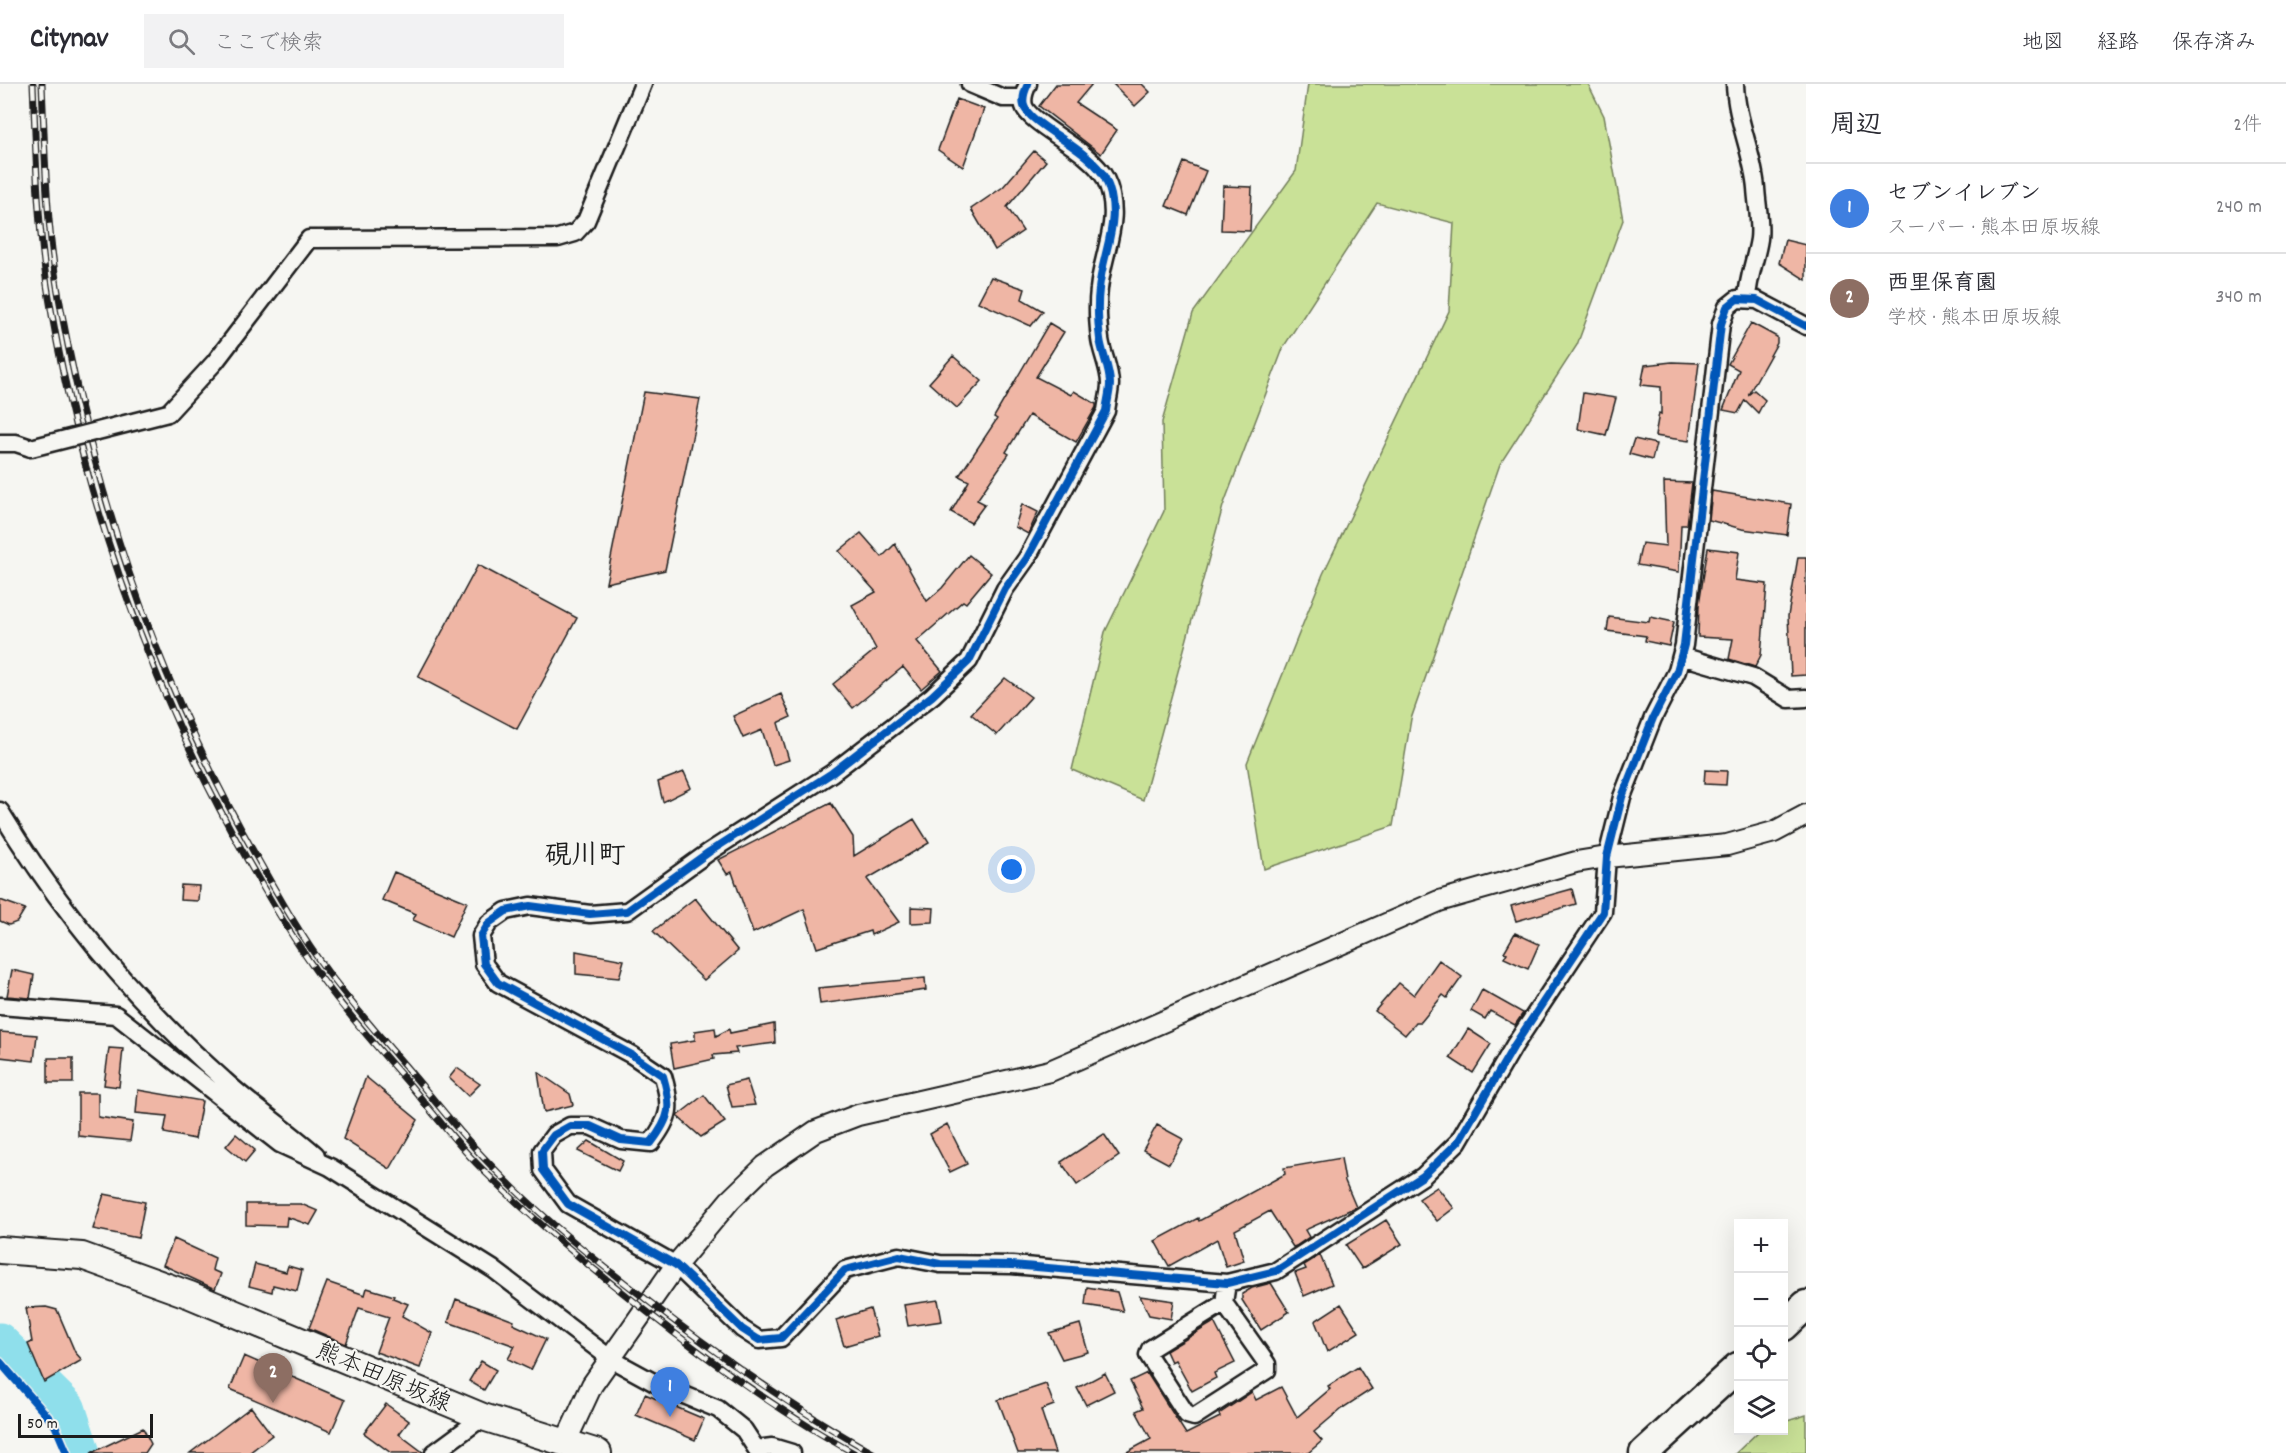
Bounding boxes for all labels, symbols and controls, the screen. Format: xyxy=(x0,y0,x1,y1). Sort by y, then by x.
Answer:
search box xyxy=(144,14,564,68)
text: Citynav xyxy=(30,21,108,61)
icon: search xyxy=(165,25,198,58)
text: ここで検索 xyxy=(213,29,323,60)
text: 地図 xyxy=(2022,29,2064,59)
text: 経路 xyxy=(2097,29,2139,59)
text: 保存済み xyxy=(2172,29,2256,59)
text: 周辺 xyxy=(1830,108,1882,145)
text: 2件 xyxy=(2233,112,2262,140)
text: セブンイレブン xyxy=(1887,179,2041,210)
text: 1 xyxy=(1847,194,1852,222)
text: 240 m xyxy=(2216,194,2262,222)
text: スーパー · 熊本田原坂線 xyxy=(1887,215,2100,243)
text: 西里保育園 xyxy=(1887,269,1997,300)
text: 2 xyxy=(1845,284,1854,312)
text: 340 m xyxy=(2216,284,2262,312)
text: 学校 · 熊本田原坂線 xyxy=(1887,305,2061,333)
district label: 硯川町 xyxy=(545,838,626,877)
your location xyxy=(997,855,1026,884)
map controls xyxy=(1734,1219,1788,1435)
button: + xyxy=(1734,1219,1788,1273)
button: − xyxy=(1734,1273,1788,1327)
button: locate xyxy=(1734,1327,1788,1381)
street label: 熊本田原坂線 xyxy=(310,1335,456,1423)
pin: 2 xyxy=(254,1354,292,1403)
pin: 1 xyxy=(650,1368,690,1417)
button: layers xyxy=(1734,1381,1788,1435)
scale bar xyxy=(18,1411,153,1438)
text: 50 m xyxy=(27,1413,58,1436)

